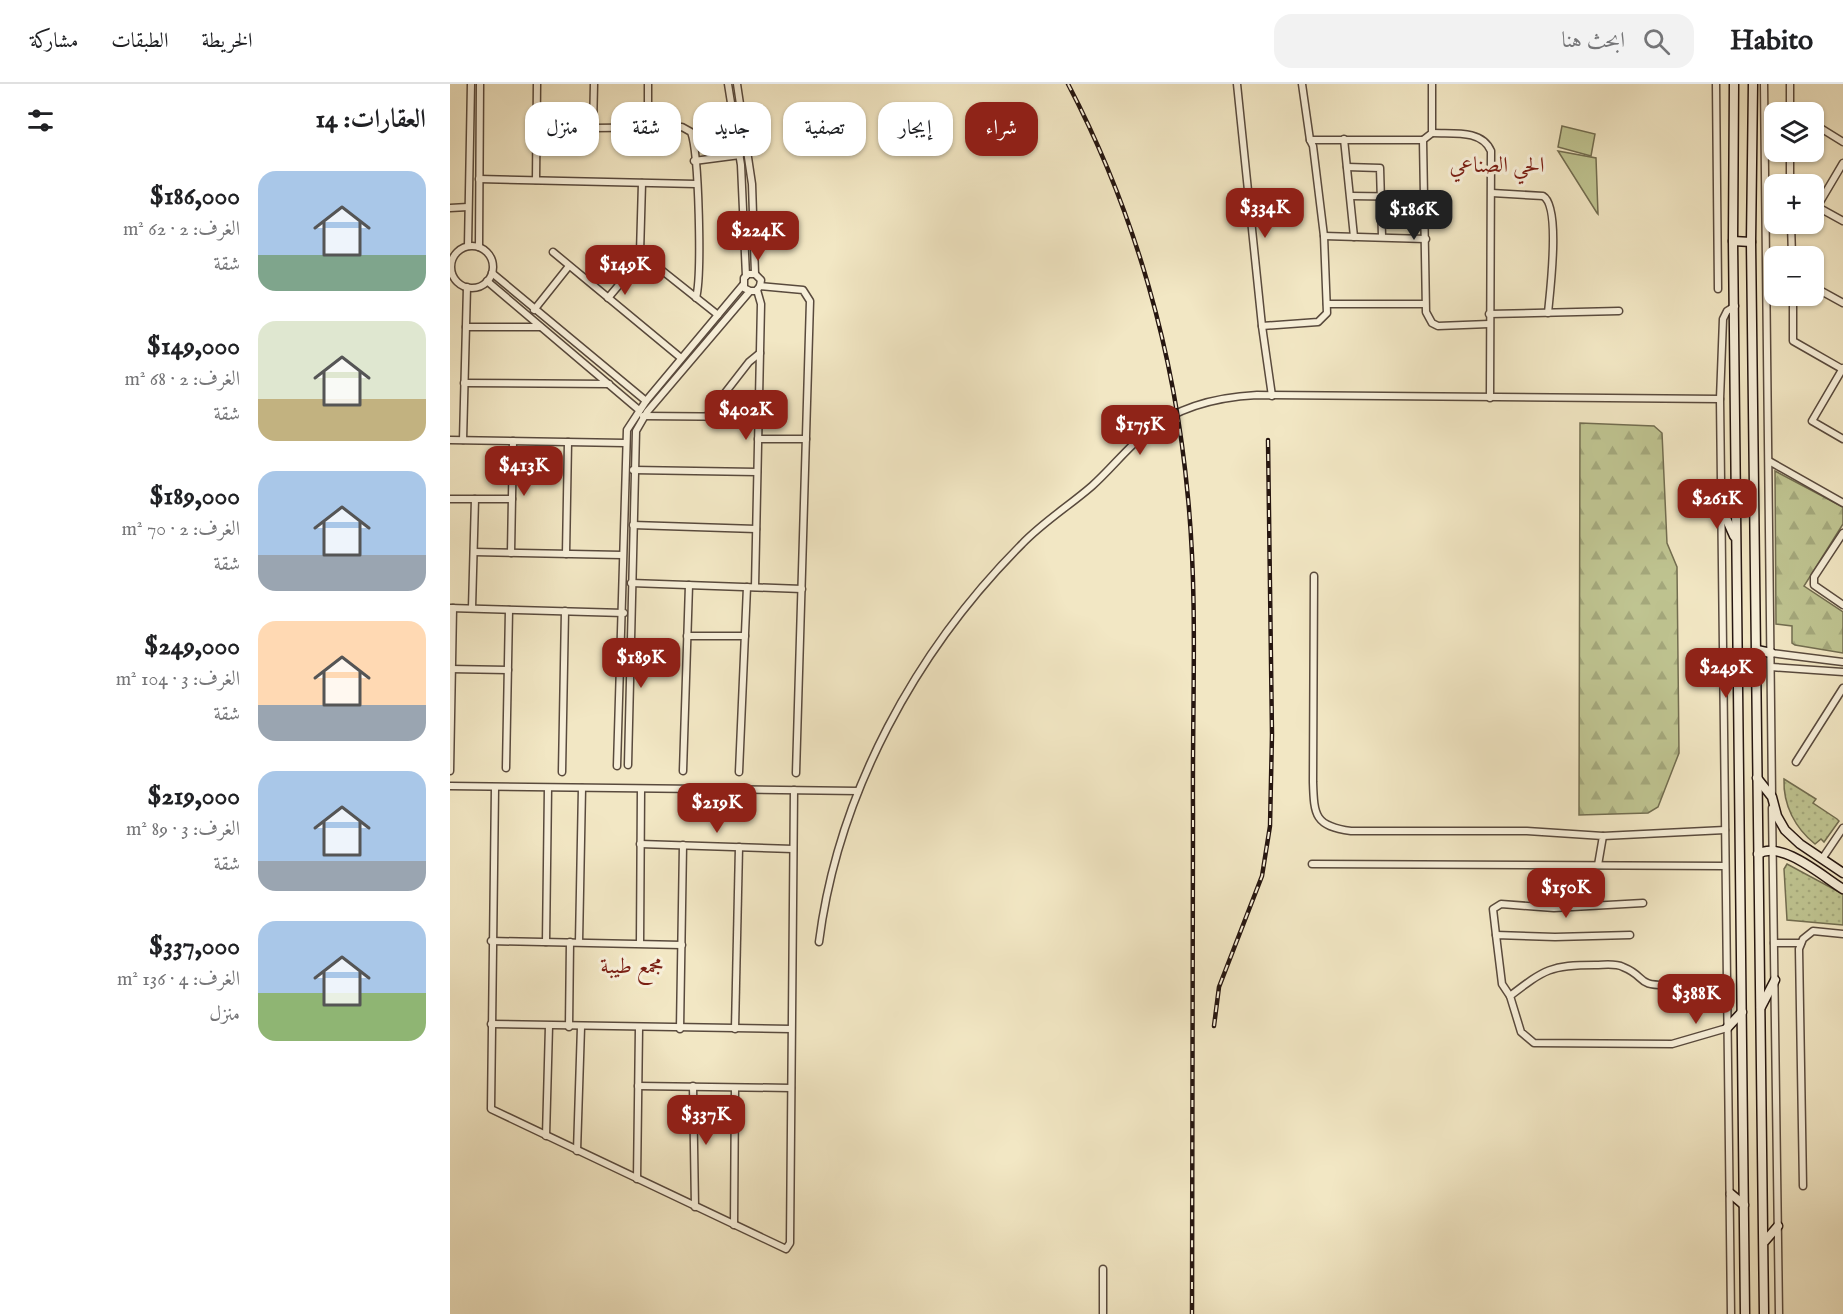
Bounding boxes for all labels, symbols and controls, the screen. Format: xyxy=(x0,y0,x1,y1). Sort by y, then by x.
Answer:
search box xyxy=(1274,14,1694,68)
text: Habito xyxy=(1730,24,1813,59)
icon: search xyxy=(1640,25,1673,58)
text: ابحث هنا xyxy=(1561,27,1625,55)
text: مشاركة xyxy=(30,28,78,55)
text: الطبقات xyxy=(111,28,168,55)
text: الخريطة xyxy=(201,28,253,55)
chip: منزل xyxy=(525,102,599,156)
chip: شقة xyxy=(611,102,681,156)
chip: جديد xyxy=(693,102,771,156)
chip: تصفية xyxy=(783,102,866,156)
chip: إيجار xyxy=(878,102,953,156)
chip: شراء xyxy=(965,102,1038,156)
map controls xyxy=(1764,102,1824,306)
button: layers xyxy=(1764,102,1824,162)
text: العقارات: 14 xyxy=(315,103,426,136)
icon: filters xyxy=(24,104,57,137)
district label: الحي الصناعي xyxy=(1450,152,1544,185)
button: + xyxy=(1764,174,1824,234)
text: $186,000 xyxy=(150,180,240,213)
pin: $334K xyxy=(1223,188,1307,239)
pin: $186K xyxy=(1372,190,1456,241)
icon: home xyxy=(306,195,378,267)
text: $334K xyxy=(1240,195,1290,220)
text: $186K xyxy=(1389,197,1439,222)
pin: $224K xyxy=(716,211,800,262)
text: الغرف: 2 · 62 m² xyxy=(123,217,240,242)
text: $224K xyxy=(731,218,785,243)
pin: $149K xyxy=(583,245,667,296)
button: − xyxy=(1764,246,1824,306)
text: شقة xyxy=(214,252,240,277)
text: $149K xyxy=(599,252,651,277)
text: $149,000 xyxy=(147,330,240,363)
icon: home xyxy=(306,345,378,417)
text: الغرف: 2 · 68 m² xyxy=(124,367,240,392)
pin: $402K xyxy=(704,390,788,441)
text: $402K xyxy=(719,397,773,422)
text: شقة xyxy=(214,402,240,427)
pin: $175K xyxy=(1098,405,1182,456)
text: $175K xyxy=(1115,412,1165,437)
pin: $413K xyxy=(482,446,566,497)
text: $413K xyxy=(499,453,549,478)
pin: $261K xyxy=(1675,479,1759,530)
text: $189,000 xyxy=(149,480,240,513)
text: $261K xyxy=(1692,486,1742,511)
icon: home xyxy=(306,495,378,567)
text: الغرف: 2 · 70 m² xyxy=(122,517,240,542)
text: شقة xyxy=(214,552,240,577)
text: $249,000 xyxy=(144,630,240,663)
pin: $189K xyxy=(599,638,683,689)
icon: home xyxy=(306,645,378,717)
text: $189K xyxy=(616,645,666,670)
pin: $249K xyxy=(1684,648,1768,699)
text: $249K xyxy=(1699,655,1753,680)
text: الغرف: 3 · 104 m² xyxy=(116,667,240,692)
text: شقة xyxy=(214,702,240,727)
text: $219,000 xyxy=(147,780,240,813)
pin: $219K xyxy=(675,783,759,834)
text: $219K xyxy=(691,790,743,815)
icon: home xyxy=(306,795,378,867)
text: الغرف: 3 · 89 m² xyxy=(126,817,240,842)
text: شقة xyxy=(214,852,240,877)
pin: $150K xyxy=(1524,868,1608,919)
text: $150K xyxy=(1541,875,1591,900)
text: $337,000 xyxy=(149,930,240,963)
icon: home xyxy=(306,945,378,1017)
district label: مجمع طيبة xyxy=(600,953,664,985)
text: الغرف: 4 · 136 m² xyxy=(117,967,240,992)
pin: $388K xyxy=(1654,974,1738,1025)
text: $388K xyxy=(1672,981,1720,1006)
text: منزل xyxy=(209,1002,240,1027)
pin: $337K xyxy=(664,1095,748,1146)
text: $337K xyxy=(681,1102,731,1127)

